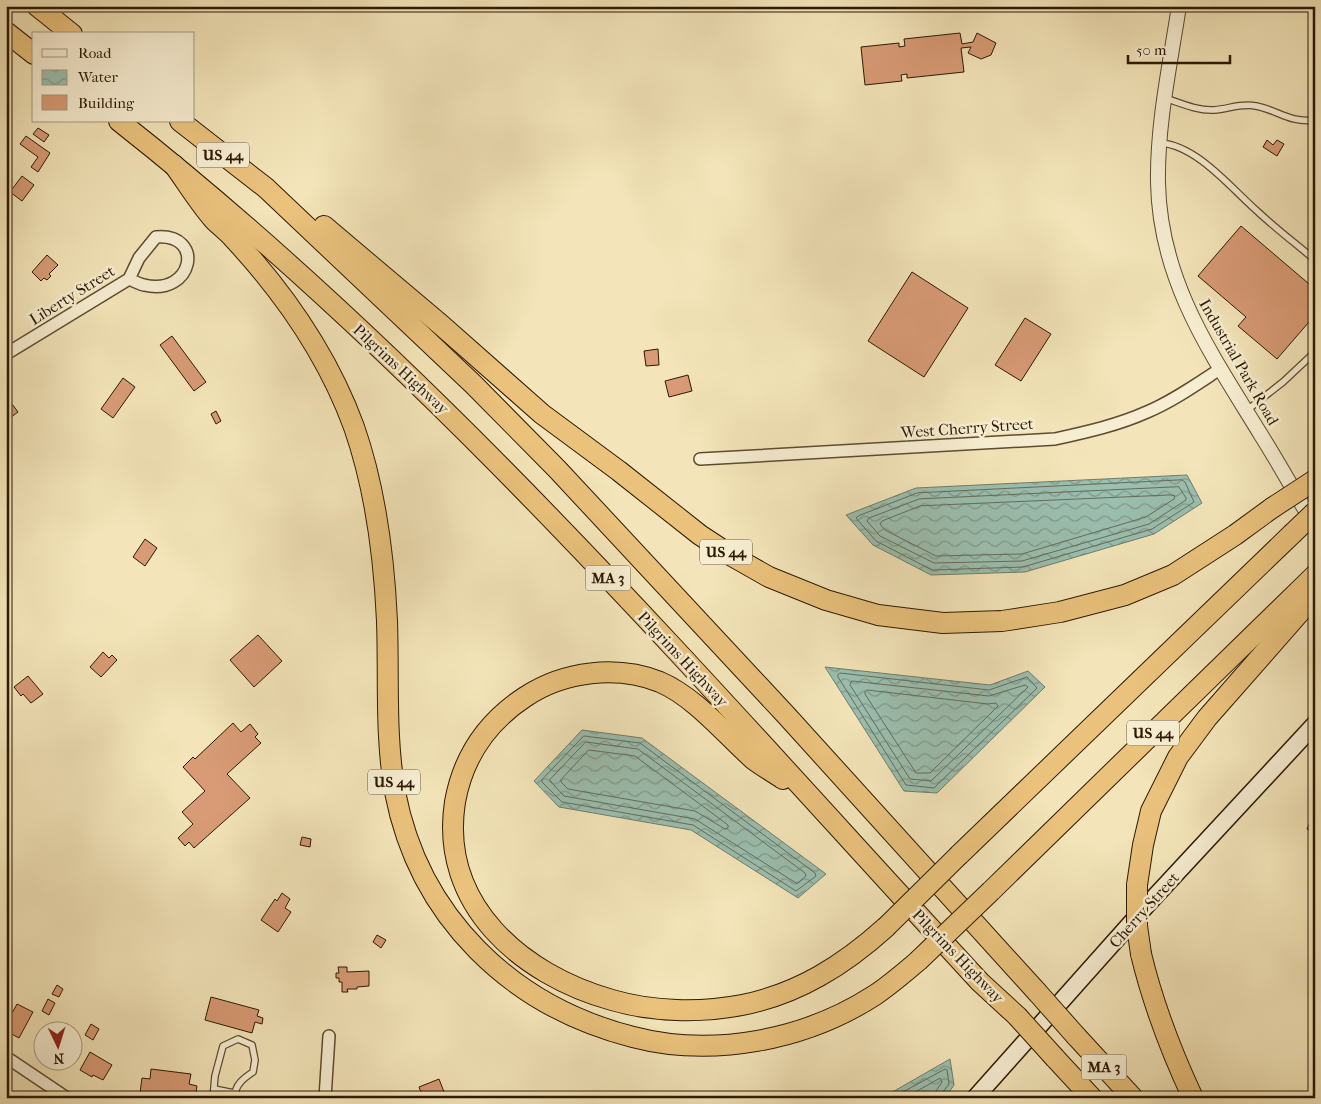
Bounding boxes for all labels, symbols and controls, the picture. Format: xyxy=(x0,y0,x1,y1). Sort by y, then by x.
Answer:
legend xyxy=(32,32,195,122)
scale bar xyxy=(1128,32,1231,64)
text: 50 m xyxy=(1136,41,1167,59)
text: Road xyxy=(78,44,112,62)
text: Water xyxy=(77,68,118,86)
text: Building xyxy=(78,94,135,112)
road number: US 44 xyxy=(197,142,249,168)
street label: Liberty Street xyxy=(26,261,119,329)
street label: Industrial Park Road xyxy=(1195,296,1283,429)
street label: Pilgrims Highway xyxy=(349,320,453,418)
street label: West Cherry Street xyxy=(899,414,1034,442)
road number: US 44 xyxy=(700,540,752,564)
road number: MA 3 xyxy=(586,566,630,590)
street label: Pilgrims Highway xyxy=(634,607,732,711)
road number: US 44 xyxy=(1127,720,1179,746)
road number: US 44 xyxy=(368,770,420,794)
street label: Cherry Street xyxy=(1105,868,1183,952)
street label: Pilgrims Highway xyxy=(908,905,1008,1007)
north arrow xyxy=(32,1022,82,1072)
text: N xyxy=(53,1050,65,1067)
road number: MA 3 xyxy=(1082,1054,1126,1080)

